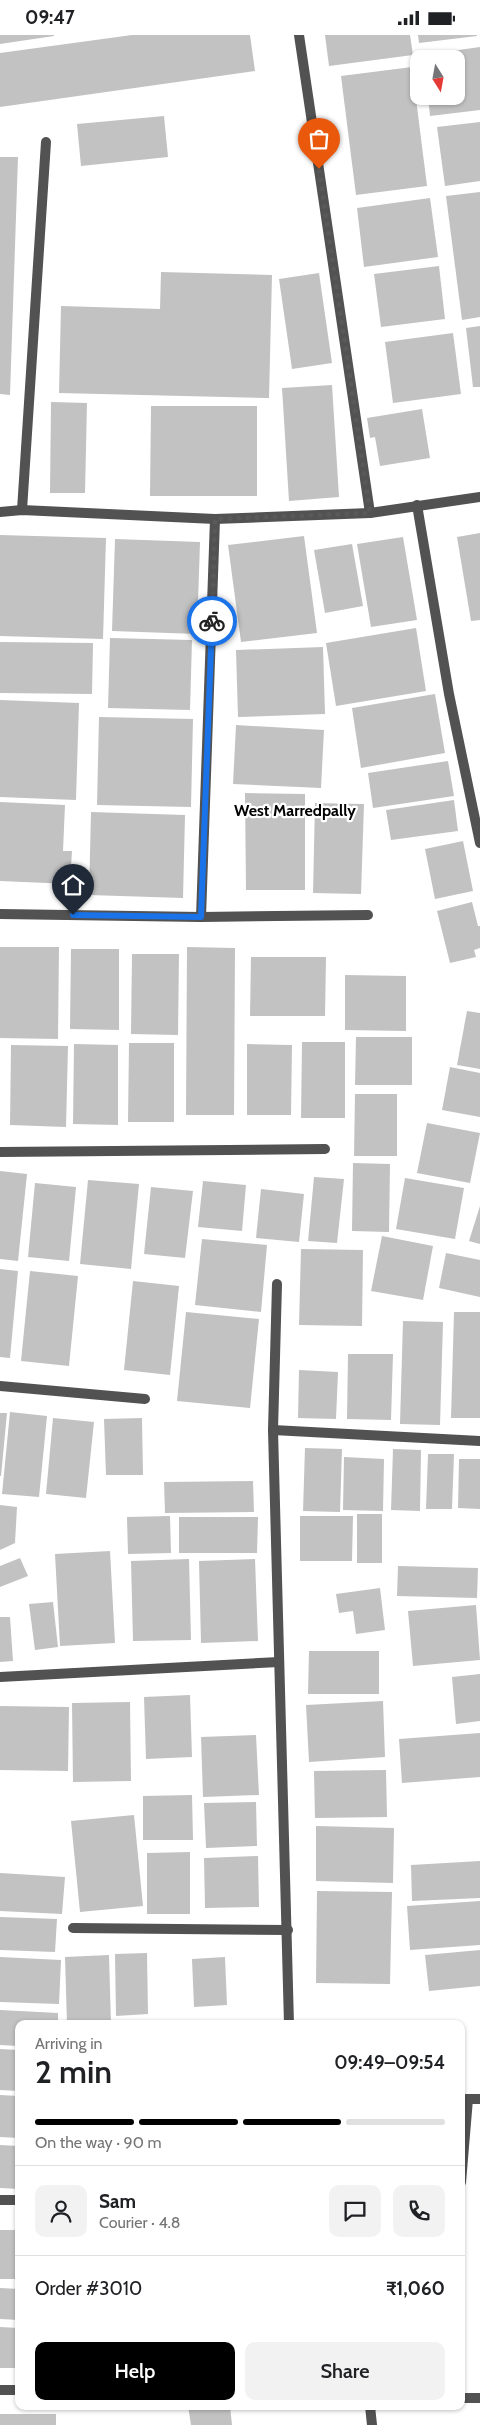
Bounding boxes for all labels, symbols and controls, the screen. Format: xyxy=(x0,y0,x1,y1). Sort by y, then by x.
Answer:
text: 09:47 xyxy=(25,6,75,29)
north arrow xyxy=(410,50,465,105)
map controls xyxy=(410,50,465,105)
pin xyxy=(298,118,340,169)
icon: bag xyxy=(305,125,333,153)
courier xyxy=(187,596,237,646)
icon: bike xyxy=(198,607,226,635)
district label: West Marredpally xyxy=(234,801,356,820)
pin xyxy=(52,864,94,915)
icon: home xyxy=(59,871,87,899)
text: Arriving in xyxy=(35,2034,102,2053)
text: 09:49–09:54 xyxy=(334,2051,445,2074)
text: 2 min xyxy=(35,2052,112,2091)
text: On the way · 90 m xyxy=(35,2133,161,2152)
button: person xyxy=(35,2185,87,2237)
button: chat xyxy=(329,2185,381,2237)
button: phone xyxy=(393,2185,445,2237)
text: Sam xyxy=(99,2190,136,2213)
text: Courier · 4.8 xyxy=(99,2213,181,2232)
text: Order #3010 xyxy=(35,2277,142,2300)
text: ₹1,060 xyxy=(386,2277,445,2300)
button: Help xyxy=(35,2342,235,2400)
button: Share xyxy=(245,2342,445,2400)

